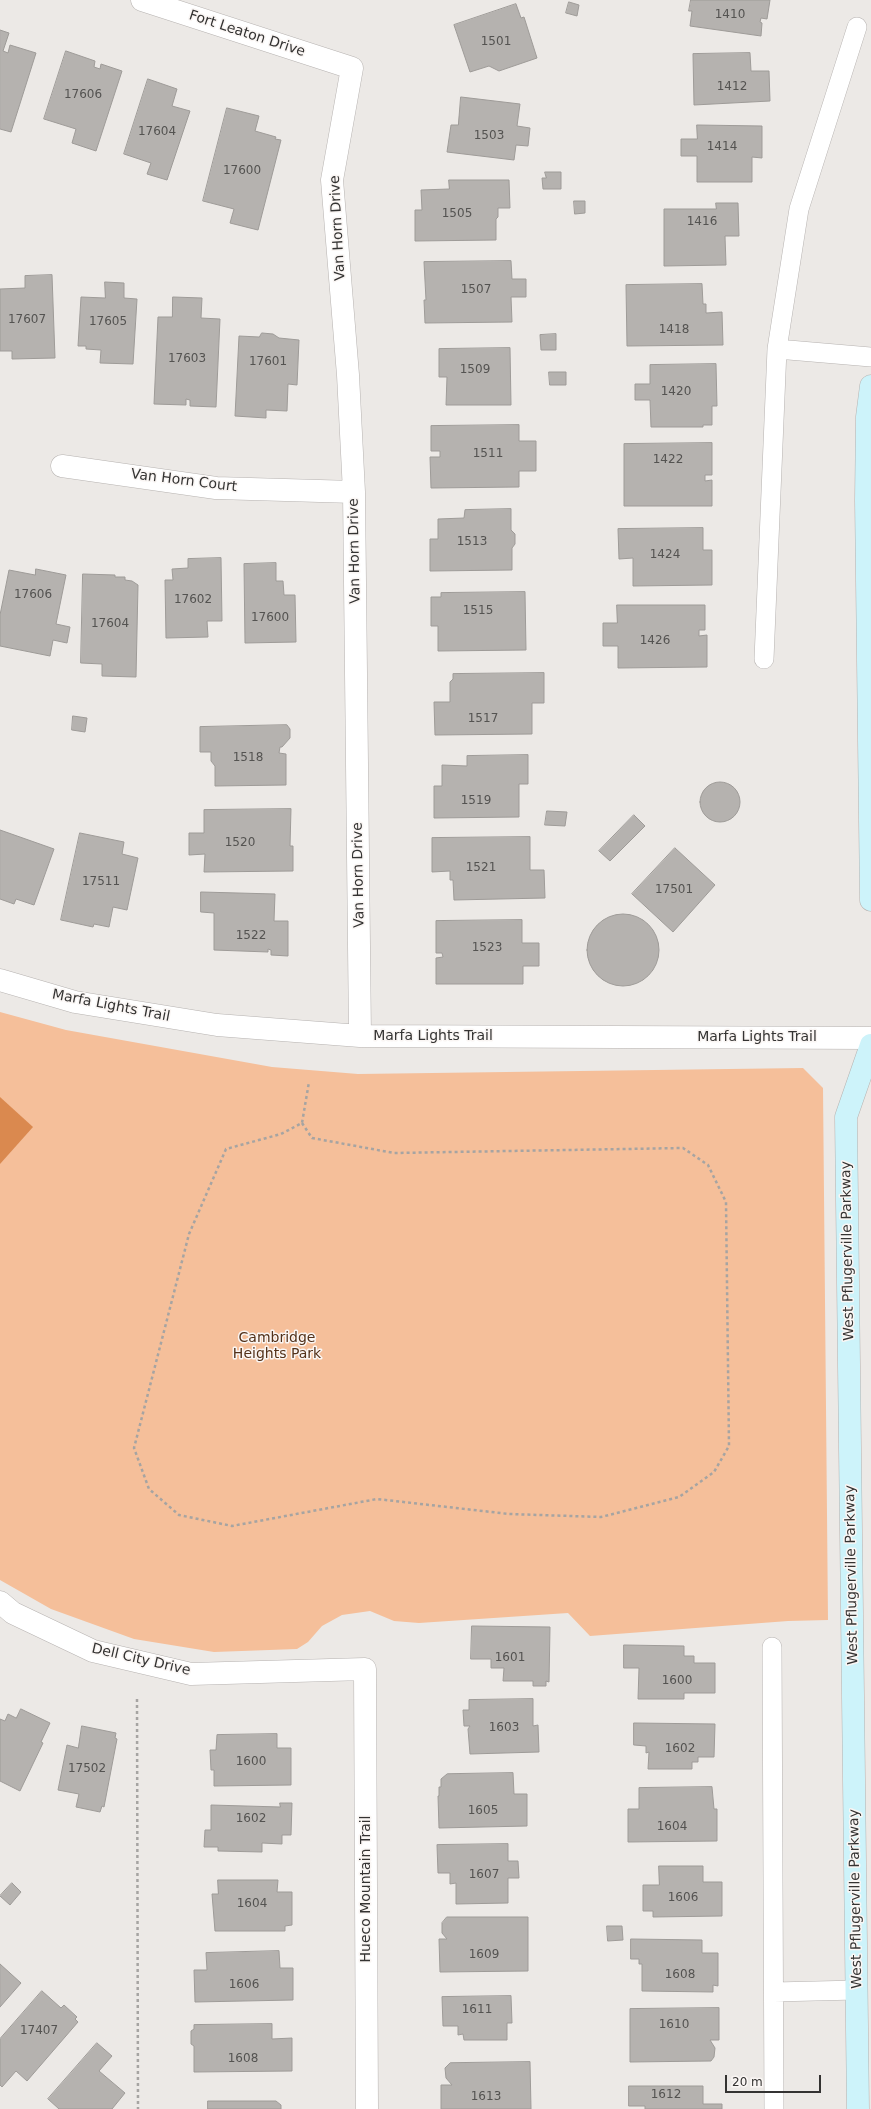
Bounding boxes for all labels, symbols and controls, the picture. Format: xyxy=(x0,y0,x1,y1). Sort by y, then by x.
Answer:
street label: Fort Leaton Drive xyxy=(187,7,307,61)
house number: 1410 xyxy=(715,8,745,22)
house number: 1501 xyxy=(481,35,511,49)
house number: 1412 xyxy=(717,80,747,94)
house number: 17606 xyxy=(64,88,102,102)
house number: 17604 xyxy=(138,125,176,139)
house number: 1503 xyxy=(474,129,504,143)
house number: 1414 xyxy=(707,140,737,154)
house number: 17600 xyxy=(223,164,261,178)
street label: Van Horn Drive xyxy=(327,175,349,281)
house number: 1505 xyxy=(442,207,472,221)
house number: 1416 xyxy=(687,215,717,229)
house number: 1507 xyxy=(461,283,491,297)
house number: 17607 xyxy=(8,313,46,327)
house number: 17605 xyxy=(89,315,127,329)
house number: 1418 xyxy=(659,323,689,337)
house number: 17603 xyxy=(168,352,206,366)
house number: 17601 xyxy=(249,355,287,369)
house number: 1509 xyxy=(460,363,490,377)
house number: 1420 xyxy=(661,385,691,399)
house number: 1511 xyxy=(473,447,503,461)
house number: 1422 xyxy=(653,453,683,467)
street label: Van Horn Court xyxy=(130,466,238,496)
street label: Van Horn Drive xyxy=(346,498,364,604)
house number: 1513 xyxy=(457,535,487,549)
house number: 1424 xyxy=(650,548,680,562)
house number: 17606 xyxy=(14,588,52,602)
house number: 17602 xyxy=(174,593,212,607)
house number: 1515 xyxy=(463,604,493,618)
house number: 17600 xyxy=(251,611,289,625)
house number: 17604 xyxy=(91,617,129,631)
house number: 1426 xyxy=(640,634,670,648)
house number: 1517 xyxy=(468,712,498,726)
house number: 1518 xyxy=(233,751,263,765)
house number: 1519 xyxy=(461,794,491,808)
street label: Van Horn Drive xyxy=(350,822,368,928)
house number: 1520 xyxy=(225,836,255,850)
house number: 1521 xyxy=(466,861,496,875)
house number: 17511 xyxy=(82,875,120,889)
house number: 17501 xyxy=(655,883,693,897)
house number: 1522 xyxy=(236,929,266,943)
house number: 1523 xyxy=(472,941,502,955)
street label: Marfa Lights Trail xyxy=(51,986,171,1026)
street label: Marfa Lights Trail xyxy=(373,1028,493,1044)
street label: Marfa Lights Trail xyxy=(697,1029,817,1045)
street label: West Pflugerville Parkway xyxy=(838,1161,858,1341)
park label: Cambridge Heights Park xyxy=(233,1330,321,1362)
street label: West Pflugerville Parkway xyxy=(842,1485,862,1665)
street label: Dell City Drive xyxy=(90,1640,192,1680)
house number: 1601 xyxy=(495,1651,525,1665)
house number: 1600 xyxy=(662,1674,692,1688)
house number: 1603 xyxy=(489,1721,519,1735)
house number: 1602 xyxy=(665,1742,695,1756)
house number: 1600 xyxy=(236,1755,266,1769)
house number: 17502 xyxy=(68,1762,106,1776)
house number: 1605 xyxy=(468,1804,498,1818)
street label: West Pflugerville Parkway xyxy=(846,1809,866,1989)
house number: 1602 xyxy=(236,1812,266,1826)
street label: Hueco Mountain Trail xyxy=(358,1815,374,1963)
house number: 1604 xyxy=(657,1820,687,1834)
house number: 1607 xyxy=(469,1868,499,1882)
house number: 1606 xyxy=(668,1891,698,1905)
house number: 1604 xyxy=(237,1897,267,1911)
house number: 1609 xyxy=(469,1948,499,1962)
house number: 1608 xyxy=(665,1968,695,1982)
house number: 1606 xyxy=(229,1978,259,1992)
house number: 1611 xyxy=(462,2003,492,2017)
house number: 1610 xyxy=(659,2018,689,2032)
house number: 17407 xyxy=(20,2024,58,2038)
house number: 1608 xyxy=(228,2052,258,2066)
scale bar xyxy=(727,2067,823,2093)
text: 20 m xyxy=(732,2075,763,2089)
house number: 1612 xyxy=(651,2088,681,2102)
house number: 1613 xyxy=(471,2090,501,2104)

